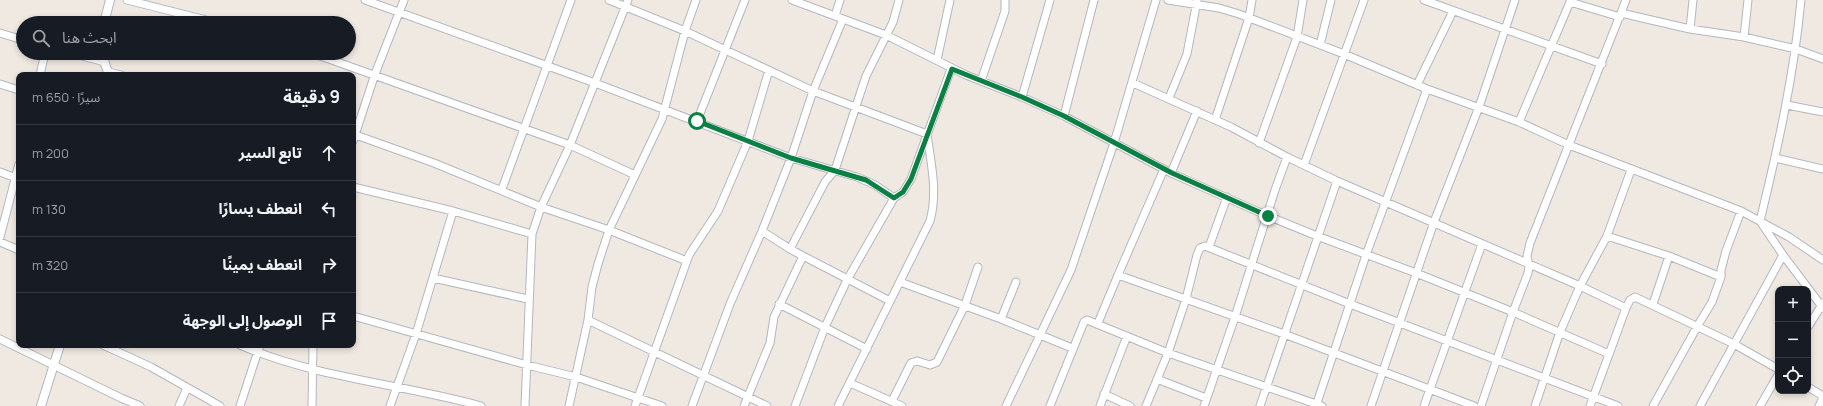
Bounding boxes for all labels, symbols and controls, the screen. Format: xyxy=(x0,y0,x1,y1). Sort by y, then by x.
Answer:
search box xyxy=(16,16,356,60)
icon: search xyxy=(30,27,52,49)
text: ابحث هنا xyxy=(62,27,117,48)
text: 9 دقيقة xyxy=(283,85,340,108)
text: سيرًا · 650 m xyxy=(32,88,100,106)
route start xyxy=(688,112,706,130)
text: تابع السير xyxy=(239,142,302,163)
icon: ahead xyxy=(318,142,340,164)
text: 200 m xyxy=(32,144,69,162)
text: انعطف يسارًا xyxy=(218,198,302,219)
icon: left xyxy=(318,198,340,220)
text: 130 m xyxy=(32,200,66,218)
route end xyxy=(1259,207,1277,225)
text: انعطف يمينًا xyxy=(222,254,302,275)
icon: right xyxy=(318,254,340,276)
text: 320 m xyxy=(32,256,68,274)
map controls xyxy=(1775,286,1811,394)
button: + xyxy=(1775,286,1811,322)
text: الوصول إلى الوجهة xyxy=(183,310,302,331)
icon: arrive xyxy=(318,310,340,332)
button: − xyxy=(1775,322,1811,358)
button: locate xyxy=(1775,358,1811,394)

